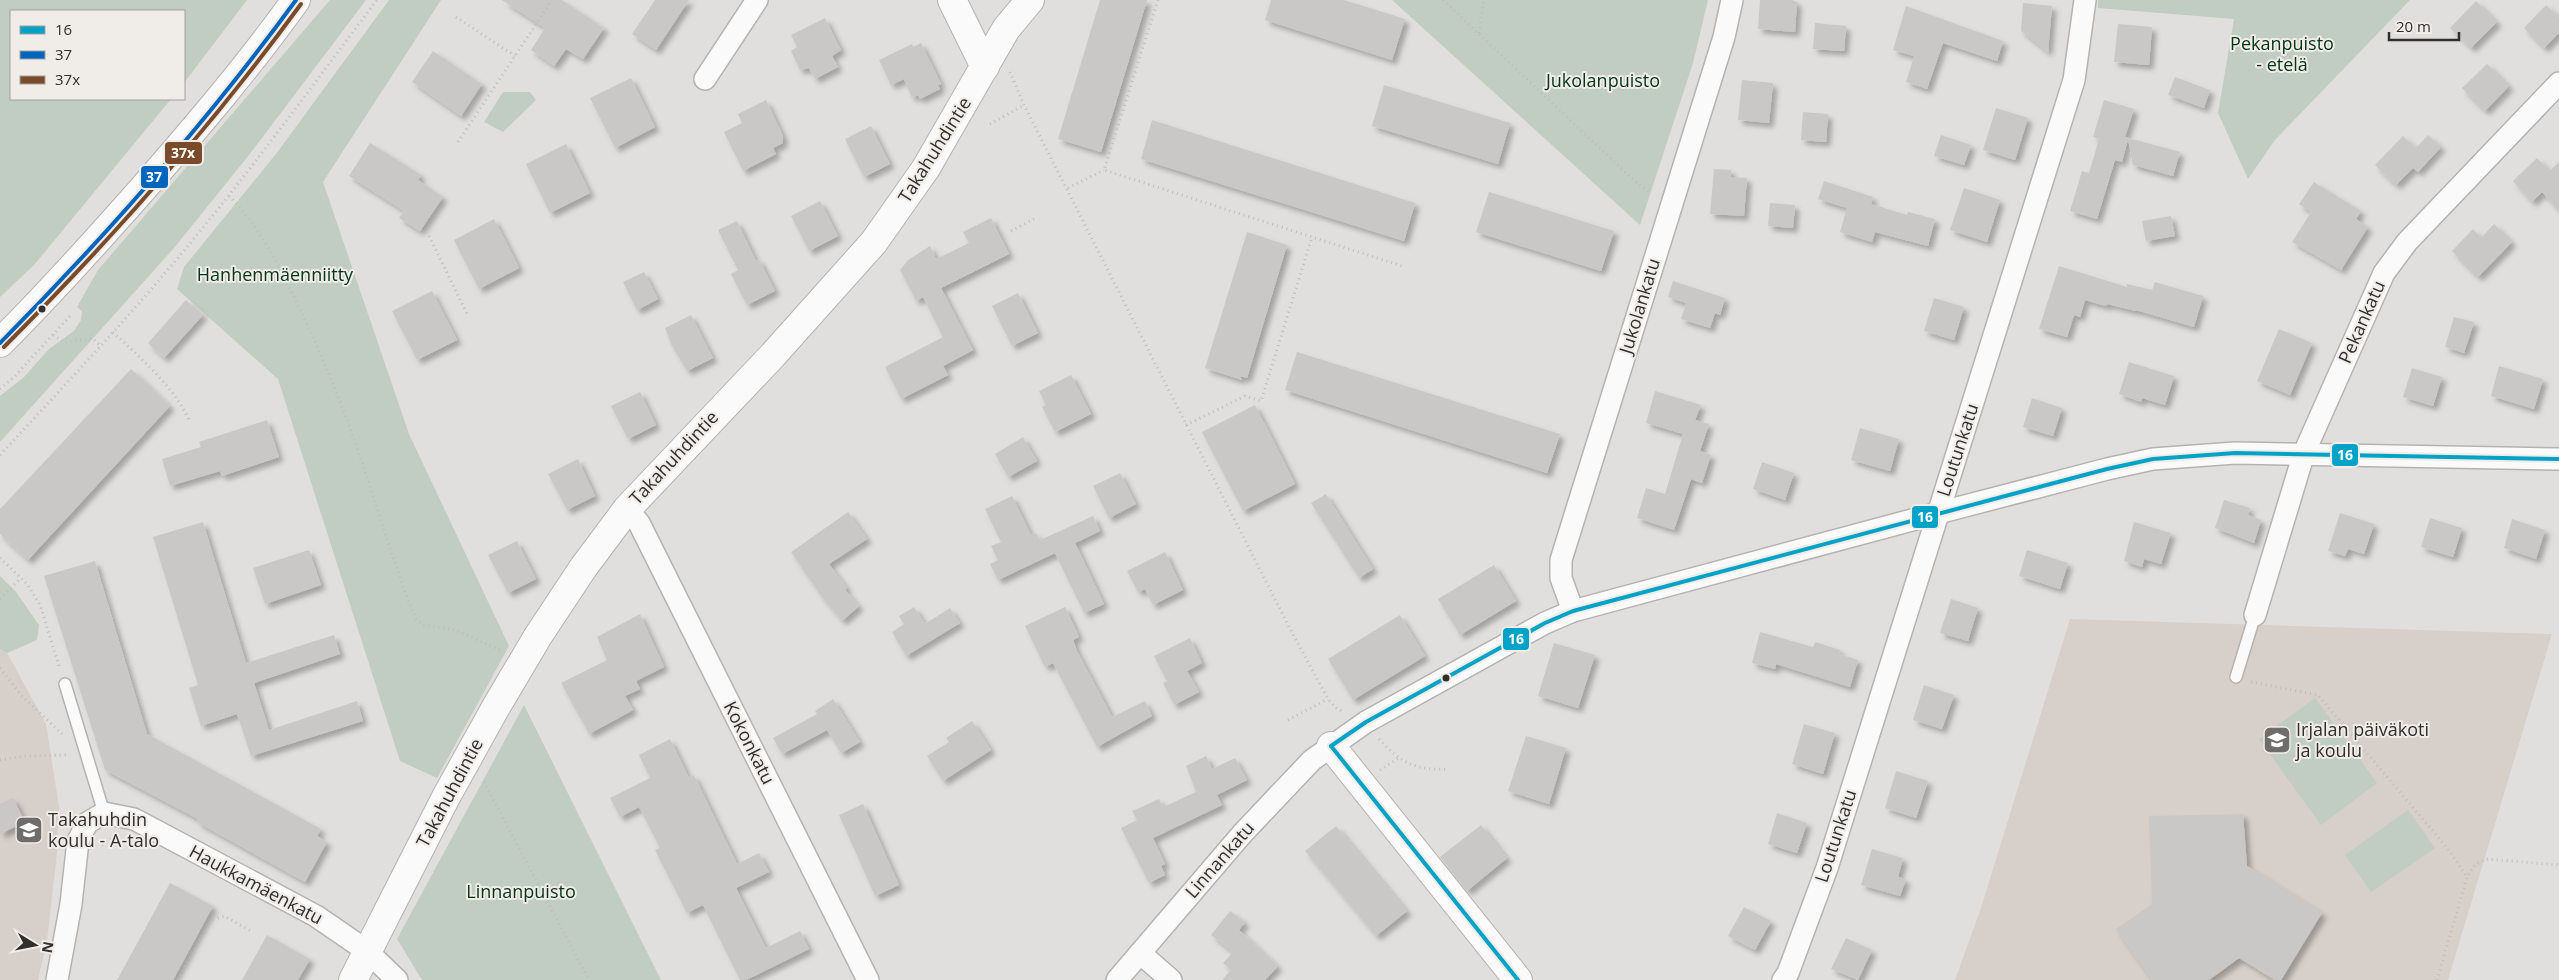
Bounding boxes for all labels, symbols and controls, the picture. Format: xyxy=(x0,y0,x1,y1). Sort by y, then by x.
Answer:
legend xyxy=(10,10,185,100)
scale bar xyxy=(2389,10,2459,42)
text: 20 m xyxy=(2396,16,2431,36)
text: 16 xyxy=(55,19,72,39)
park label: Pekanpuisto - etelä xyxy=(2230,31,2334,76)
text: 37 xyxy=(55,44,72,64)
park label: Jukolanpuisto xyxy=(1544,68,1660,92)
text: 37x xyxy=(55,69,80,89)
street label: Takahuhdintie xyxy=(892,92,976,207)
line badge: 37x xyxy=(164,141,203,165)
text: 37x xyxy=(171,143,196,162)
line badge: 37 xyxy=(140,165,169,189)
text: 37 xyxy=(146,167,162,186)
street label: Jukolankatu xyxy=(1613,255,1665,358)
park label: Hanhenmäenniitty xyxy=(197,262,354,286)
street label: Pekankatu xyxy=(2332,276,2390,367)
unlabelled marker xyxy=(37,304,47,314)
street label: Loutunkatu xyxy=(1931,400,1983,499)
street label: Takahuhdintie xyxy=(624,405,723,509)
line badge: 16 xyxy=(2331,443,2359,467)
text: 16 xyxy=(2337,445,2353,464)
line badge: 16 xyxy=(1911,505,1939,529)
text: 16 xyxy=(1917,507,1933,526)
line badge: 16 xyxy=(1502,627,1530,651)
text: 16 xyxy=(1508,629,1524,648)
unlabelled marker xyxy=(1441,673,1451,683)
street label: Kokonkatu xyxy=(719,697,781,788)
place label: Irjalan päiväkoti ja koulu xyxy=(2295,717,2429,762)
school or university icon: Irjalan päiväkoti ja koulu xyxy=(2262,725,2292,755)
street label: Takahuhdintie xyxy=(410,734,488,851)
street label: Loutunkatu xyxy=(1809,786,1861,885)
place label: Takahuhdin koulu - A-talo xyxy=(48,807,159,852)
school or university icon: Takahuhdin koulu - A-talo xyxy=(14,815,44,845)
street label: Linnankatu xyxy=(1179,816,1259,903)
street label: Haukkamäenkatu xyxy=(186,839,327,929)
park label: Linnanpuisto xyxy=(466,879,576,903)
north arrow xyxy=(10,920,60,970)
text: N xyxy=(38,940,59,955)

